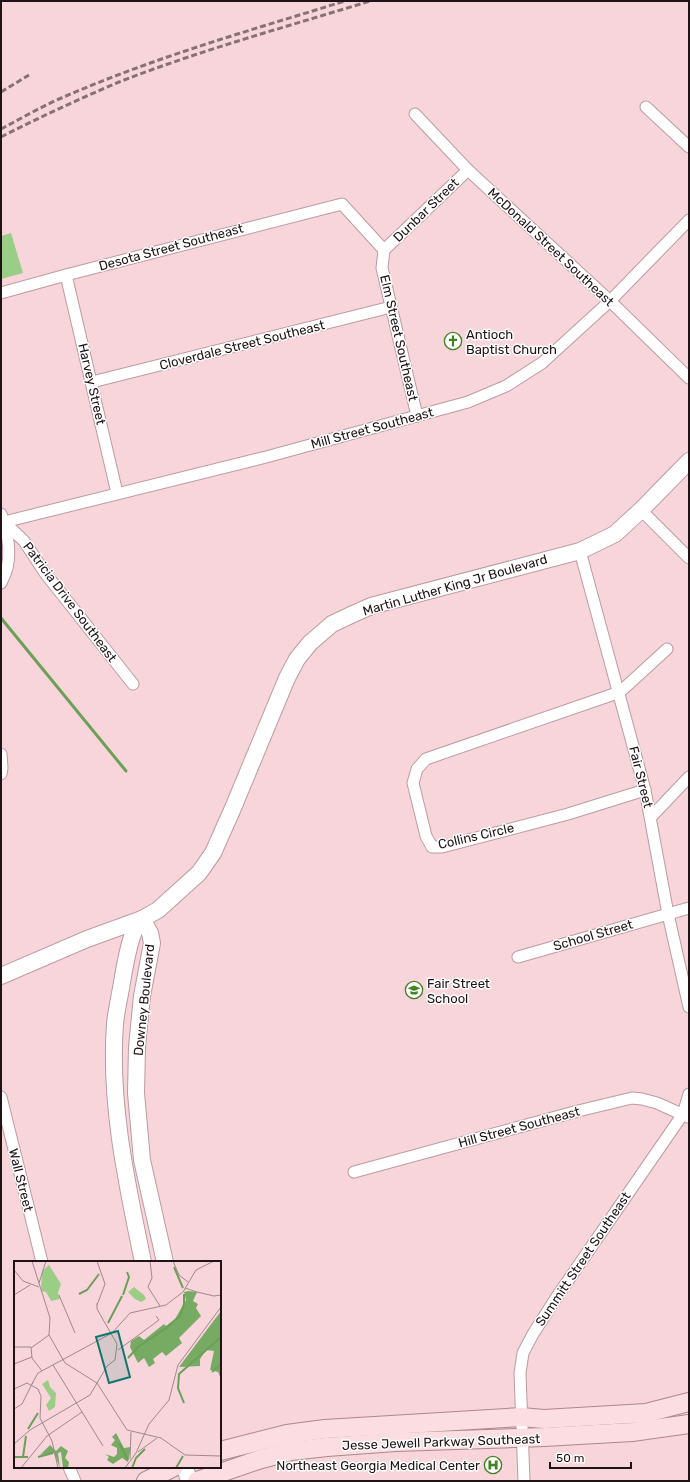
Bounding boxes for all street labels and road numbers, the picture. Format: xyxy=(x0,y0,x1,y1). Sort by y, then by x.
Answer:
street label: Dunbar Street xyxy=(390,175,462,245)
street label: McDonald Street Southeast xyxy=(485,185,617,309)
street label: Desota Street Southeast xyxy=(97,220,245,274)
street label: Elm Street Southeast xyxy=(377,273,421,403)
street label: Cloverdale Street Southeast xyxy=(158,317,326,373)
street label: Harvey Street xyxy=(75,342,109,426)
street label: Mill Street Southeast xyxy=(309,404,435,452)
street label: Patricia Drive Southeast xyxy=(20,539,120,665)
street label: Martin Luther King Jr Boulevard xyxy=(361,551,549,620)
street label: Fair Street xyxy=(626,745,656,809)
street label: Collins Circle xyxy=(437,820,515,852)
street label: School Street xyxy=(552,916,634,954)
street label: Downey Boulevard xyxy=(131,943,157,1057)
street label: Hill Street Southeast xyxy=(457,1104,581,1150)
street label: Wall Street xyxy=(6,1147,36,1213)
street label: Summitt Street Southeast xyxy=(532,1189,634,1329)
street label: Jesse Jewell Parkway Southeast xyxy=(342,1431,540,1453)

